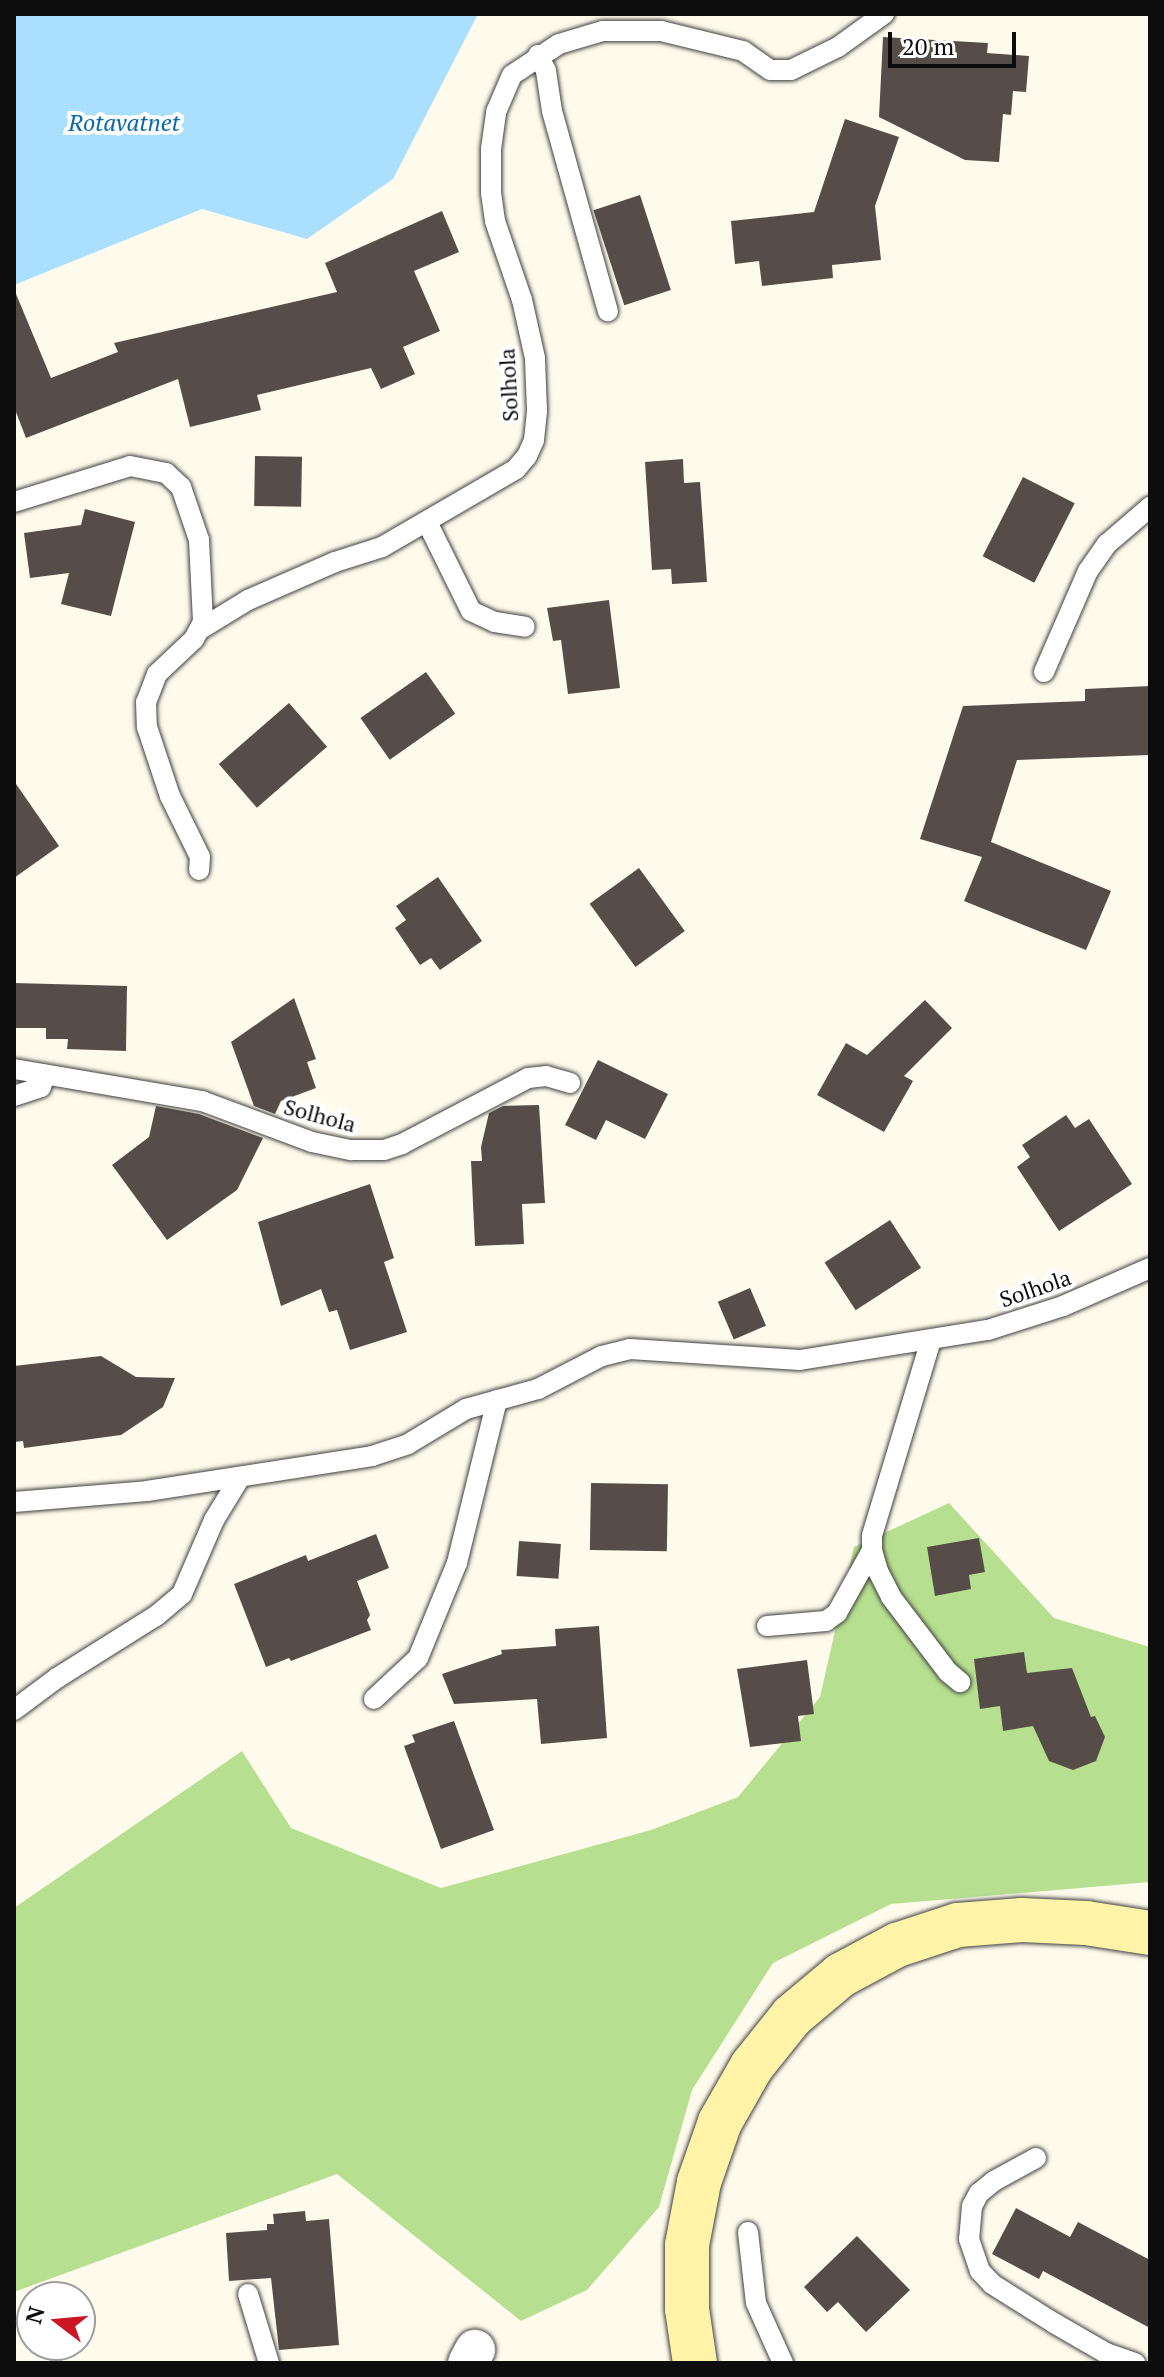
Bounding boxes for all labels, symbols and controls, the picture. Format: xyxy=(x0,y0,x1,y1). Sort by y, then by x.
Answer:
scale bar xyxy=(892,16,1020,66)
text: 20 m xyxy=(902,30,954,62)
water label: Rotavatnet xyxy=(68,109,180,137)
street label: Solhola xyxy=(493,348,523,422)
street label: Solhola xyxy=(281,1093,359,1137)
street label: Solhola xyxy=(996,1264,1074,1312)
north arrow xyxy=(16,2281,96,2361)
text: N xyxy=(18,2303,51,2327)

